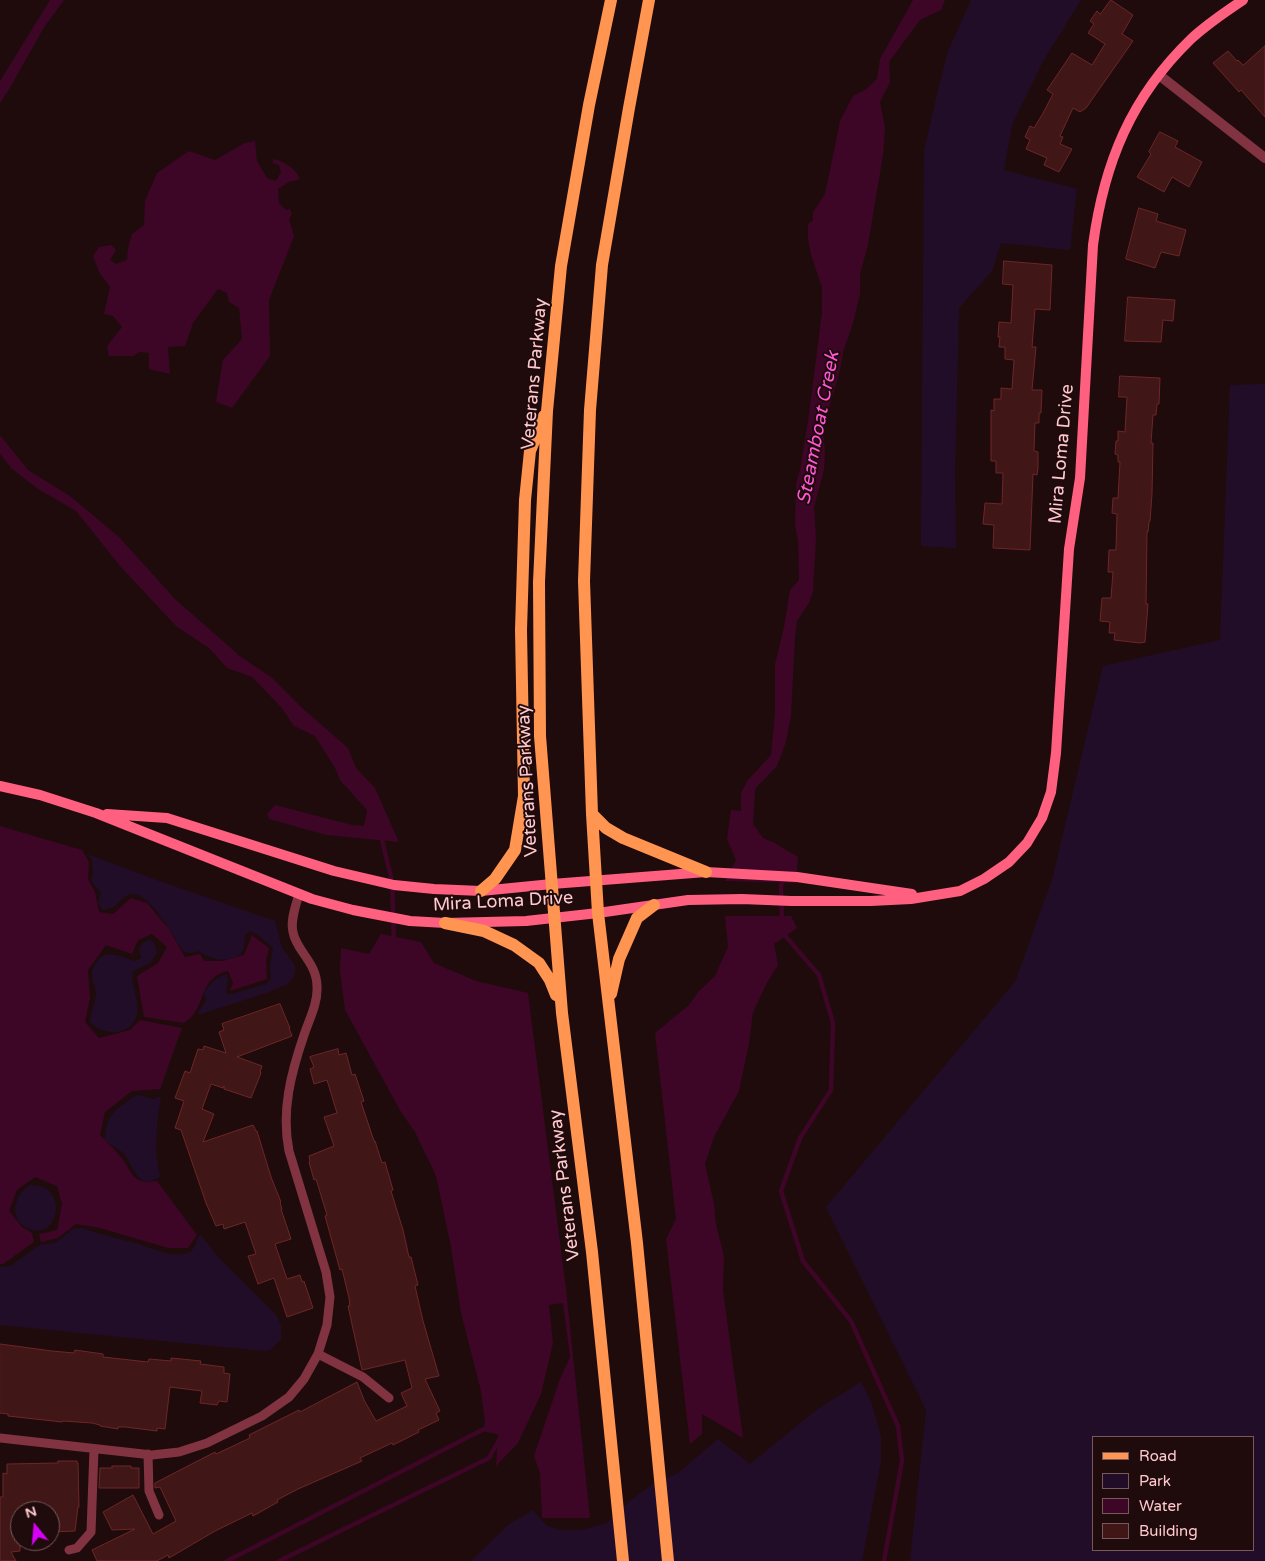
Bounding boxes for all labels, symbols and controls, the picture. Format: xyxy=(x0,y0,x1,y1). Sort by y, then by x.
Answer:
street label: Veterans Parkway xyxy=(518,297,552,451)
water label: Steamboat Creek xyxy=(793,350,845,506)
street label: Mira Loma Drive xyxy=(1045,383,1079,525)
street label: Veterans Parkway xyxy=(513,704,543,858)
street label: Mira Loma Drive xyxy=(432,888,574,916)
street label: Veterans Parkway xyxy=(545,1108,585,1262)
legend xyxy=(1092,1436,1255,1551)
text: Road xyxy=(1139,1447,1177,1465)
text: Park xyxy=(1139,1472,1171,1490)
text: Water xyxy=(1139,1497,1182,1515)
north arrow xyxy=(10,1501,60,1551)
text: N xyxy=(23,1502,39,1522)
text: Building xyxy=(1139,1522,1198,1540)

